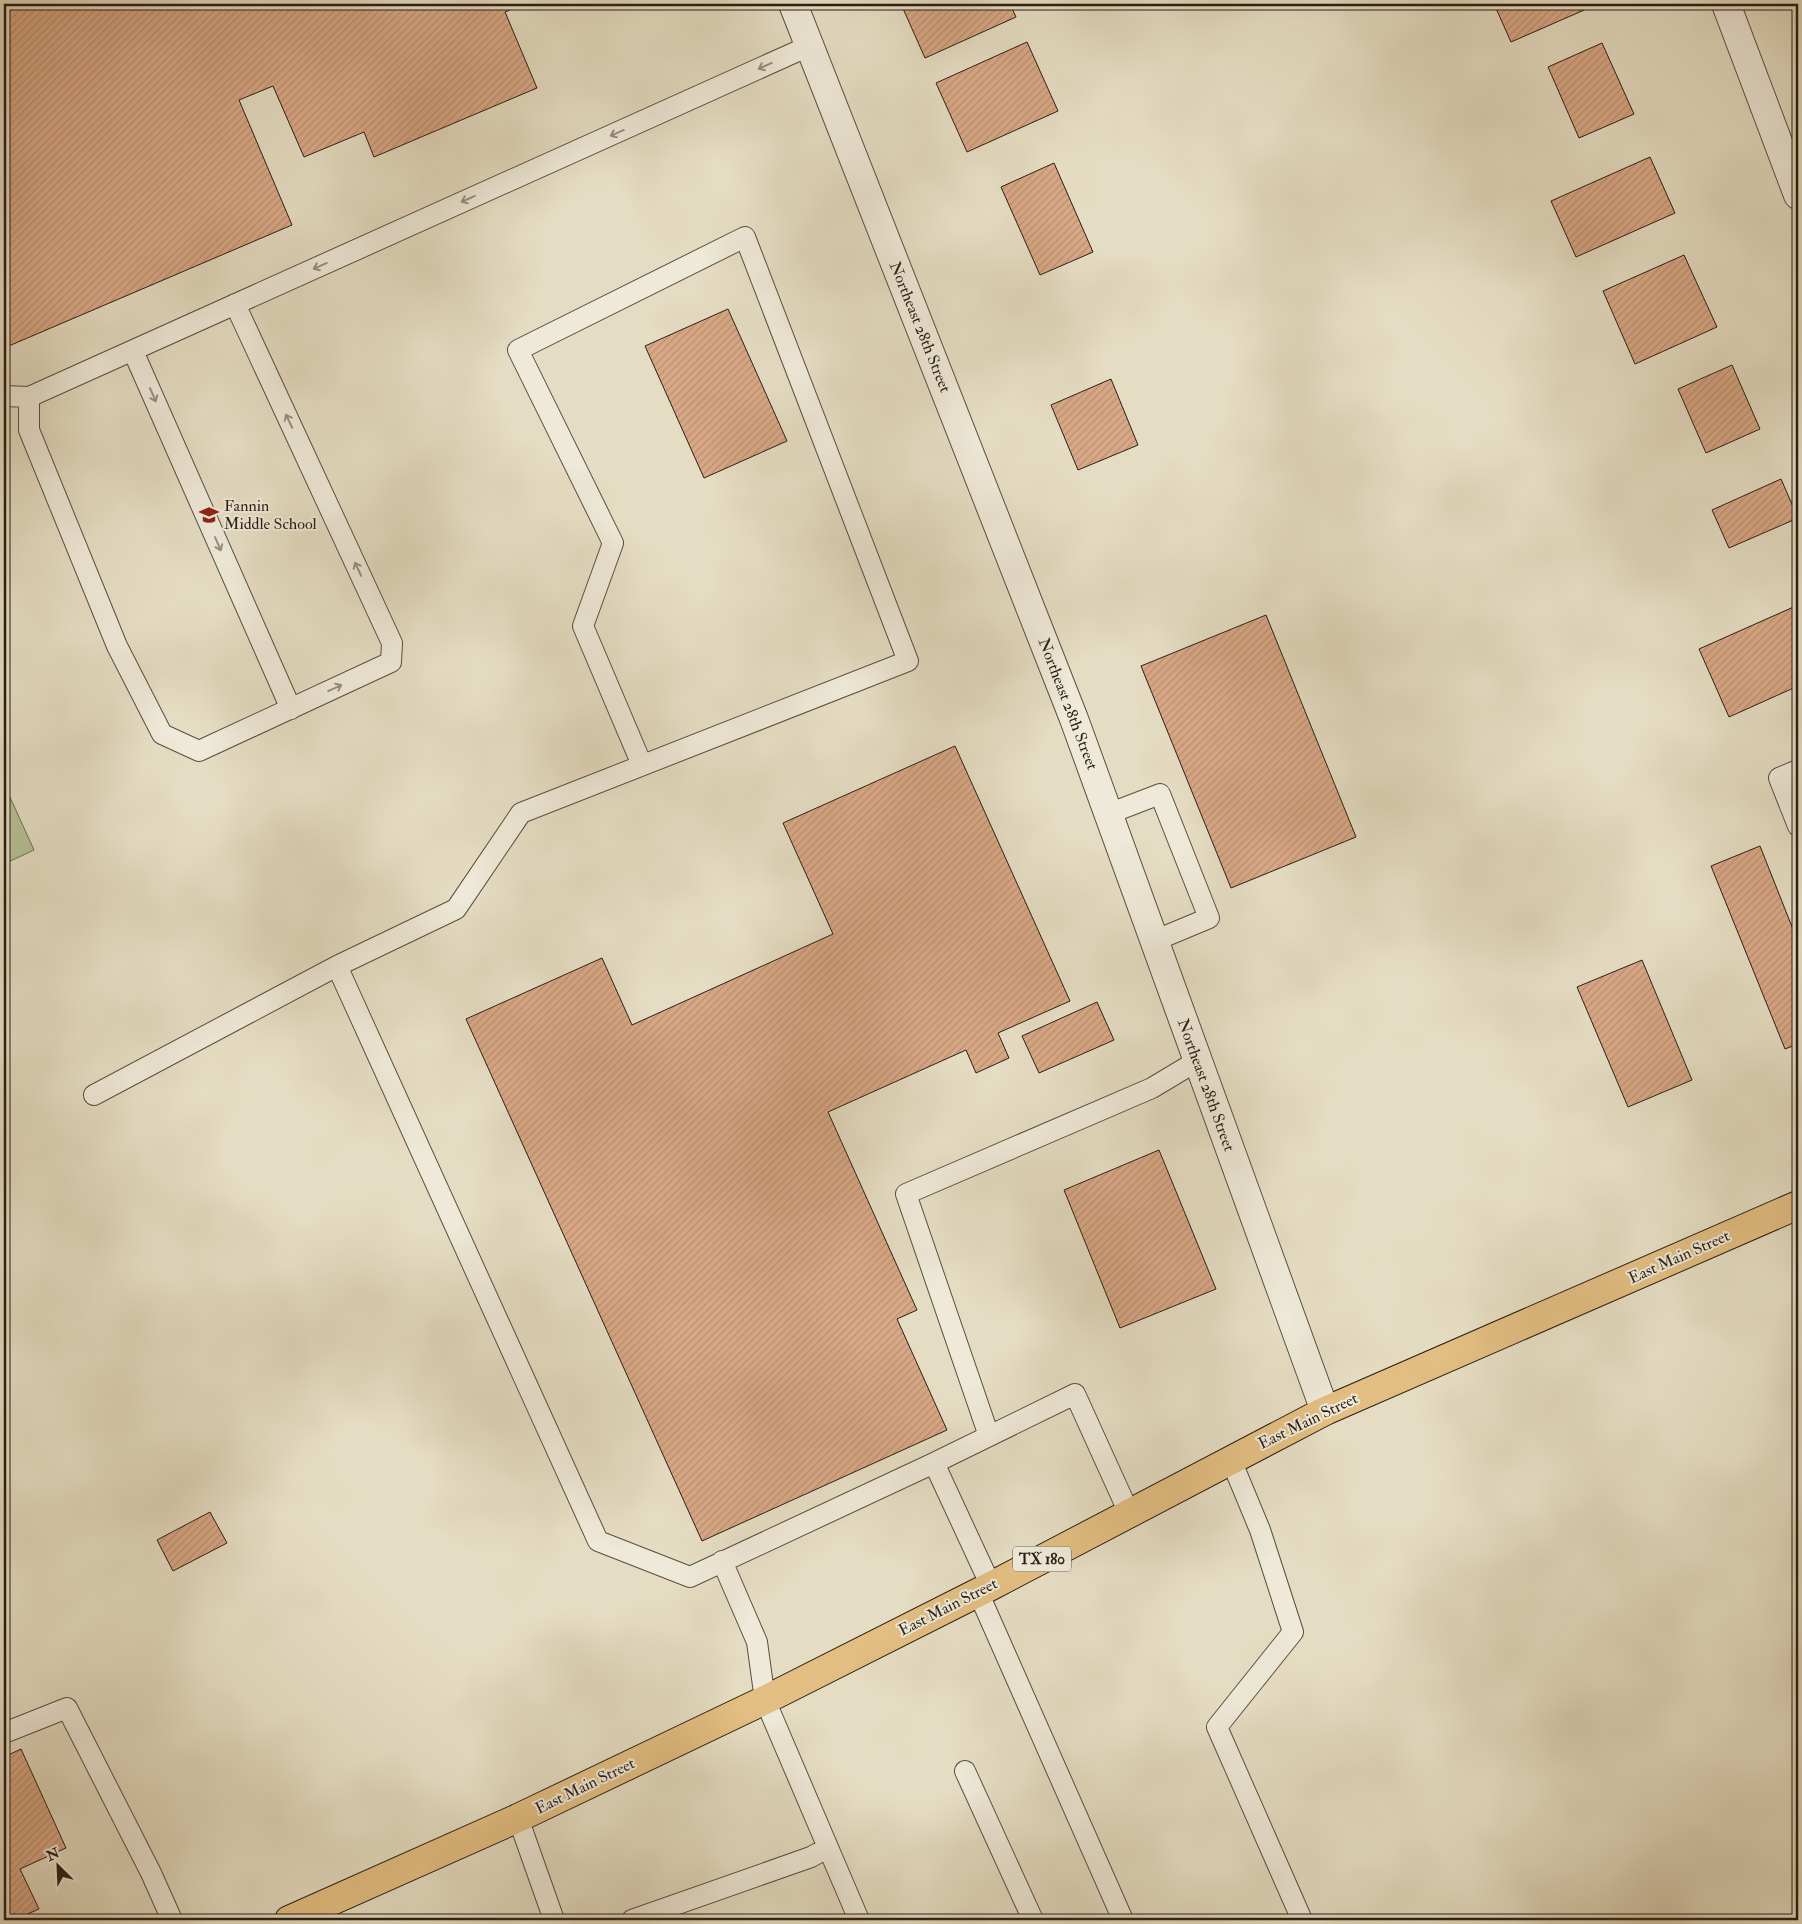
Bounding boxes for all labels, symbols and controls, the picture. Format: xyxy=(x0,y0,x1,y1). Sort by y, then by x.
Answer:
one-way arrow xyxy=(758,62,773,72)
one-way arrow xyxy=(610,128,625,138)
one-way arrow xyxy=(461,195,476,205)
street label: Northeast 28th Street xyxy=(885,259,955,395)
one-way arrow xyxy=(313,262,328,271)
one-way arrow xyxy=(148,387,158,402)
one-way arrow xyxy=(284,414,294,429)
place label: Fannin Middle School xyxy=(224,496,317,534)
school or university icon: Fannin Middle School xyxy=(198,504,220,526)
one-way arrow xyxy=(214,536,224,551)
one-way arrow xyxy=(352,562,362,577)
street label: Northeast 28th Street xyxy=(1034,635,1102,773)
one-way arrow xyxy=(327,683,342,692)
street label: Northeast 28th Street xyxy=(1173,1016,1239,1154)
street label: East Main Street xyxy=(1625,1226,1733,1288)
street label: East Main Street xyxy=(1255,1388,1361,1454)
road number: TX 180 xyxy=(1013,1546,1071,1572)
street label: East Main Street xyxy=(895,1573,1001,1641)
street label: East Main Street xyxy=(532,1753,638,1819)
north arrow xyxy=(32,1842,82,1892)
text: N xyxy=(43,1844,63,1865)

